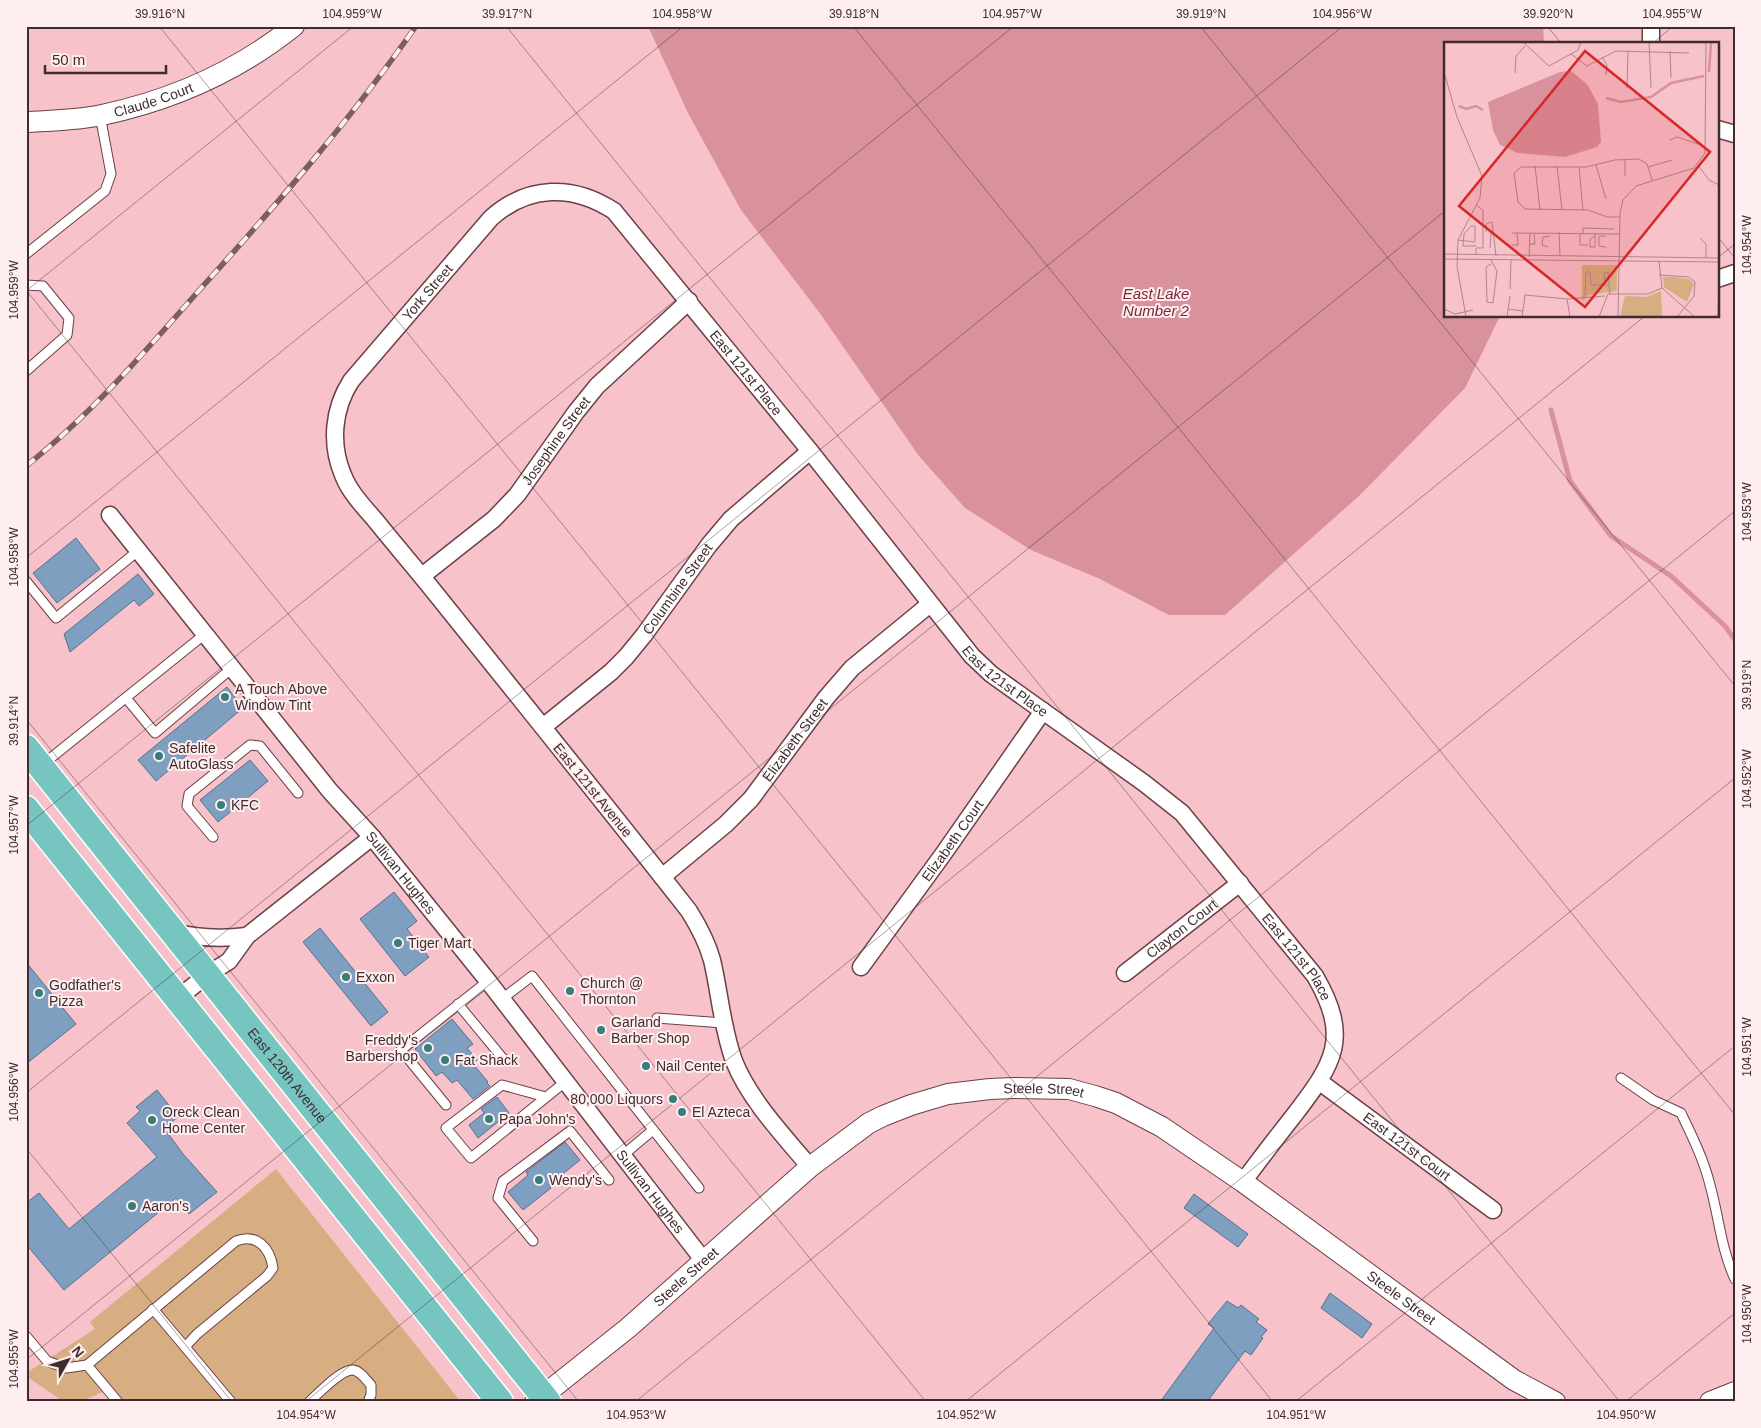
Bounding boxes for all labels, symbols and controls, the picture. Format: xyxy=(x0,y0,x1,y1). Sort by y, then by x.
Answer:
text: 39.916°N xyxy=(135,7,185,21)
text: 104.959°W xyxy=(322,7,382,21)
text: 39.917°N xyxy=(482,7,532,21)
text: 104.958°W xyxy=(652,7,712,21)
text: 39.918°N xyxy=(829,7,879,21)
text: 104.957°W xyxy=(982,7,1042,21)
text: 39.919°N xyxy=(1176,7,1226,21)
text: 104.956°W xyxy=(1312,7,1372,21)
text: 39.920°N xyxy=(1523,7,1573,21)
text: 104.955°W xyxy=(1642,7,1702,21)
scale bar xyxy=(45,42,166,74)
inset map xyxy=(1444,42,1718,318)
text: 50 m xyxy=(52,51,85,68)
street label: Claude Court xyxy=(112,79,196,120)
text: 104.954°W xyxy=(1740,215,1754,275)
text: 104.959°W xyxy=(7,260,21,320)
street label: York Street xyxy=(399,261,456,323)
water label: East Lake Number 2 xyxy=(1123,285,1190,319)
street label: East 121st Place xyxy=(707,327,786,419)
street label: Josephine Street xyxy=(519,393,593,488)
text: 104.953°W xyxy=(1740,482,1754,542)
text: 104.958°W xyxy=(7,527,21,587)
street label: Columbine Street xyxy=(639,540,716,637)
street label: East 121st Place xyxy=(959,642,1051,720)
text: 39.919°N xyxy=(1740,660,1754,710)
place label: A Touch Above Window Tint xyxy=(235,681,328,713)
marker: A Touch Above Window Tint xyxy=(219,691,231,703)
street label: Elizabeth Street xyxy=(759,695,831,784)
text: 39.914°N xyxy=(7,696,21,746)
place label: Safelite AutoGlass xyxy=(169,740,234,772)
street label: East 121st Avenue xyxy=(550,740,636,840)
text: 104.952°W xyxy=(1740,749,1754,809)
marker: Safelite AutoGlass xyxy=(153,750,165,762)
text: 104.957°W xyxy=(7,795,21,855)
place label: KFC xyxy=(231,797,259,813)
street label: Elizabeth Court xyxy=(918,797,987,884)
marker: KFC xyxy=(215,799,227,811)
street label: Sullivan Hughes xyxy=(363,828,439,917)
street label: Clayton Court xyxy=(1143,896,1220,961)
street label: East 121st Place xyxy=(1259,910,1334,1003)
place label: Tiger Mart xyxy=(408,935,471,951)
marker: Tiger Mart xyxy=(392,937,404,949)
place label: Exxon xyxy=(356,969,395,985)
marker: Exxon xyxy=(340,971,352,983)
place label: Church @ Thornton xyxy=(580,975,643,1007)
place label: Godfather's Pizza xyxy=(49,977,121,1009)
marker: Church @ Thornton xyxy=(564,985,576,997)
marker: Godfather's Pizza xyxy=(33,987,45,999)
place label: Garland Barber Shop xyxy=(611,1014,690,1046)
text: 104.951°W xyxy=(1740,1017,1754,1077)
marker: Garland Barber Shop xyxy=(595,1024,607,1036)
street label: East 120th Avenue xyxy=(245,1025,330,1127)
place label: Freddy's Barbershop xyxy=(346,1032,418,1064)
marker: Freddy's Barbershop xyxy=(422,1042,434,1054)
place label: Fat Shack xyxy=(455,1052,519,1068)
marker: Fat Shack xyxy=(439,1054,451,1066)
place label: Nail Center xyxy=(656,1058,726,1074)
marker: Nail Center xyxy=(640,1060,652,1072)
text: 104.956°W xyxy=(7,1062,21,1122)
street label: Steele Street xyxy=(1003,1080,1086,1101)
place label: 80,000 Liquors xyxy=(570,1091,663,1107)
marker: 80,000 Liquors xyxy=(667,1093,679,1105)
place label: Oreck Clean Home Center xyxy=(162,1104,246,1136)
place label: El Azteca xyxy=(692,1104,751,1120)
marker: El Azteca xyxy=(676,1106,688,1118)
street label: East 121st Court xyxy=(1360,1109,1454,1184)
place label: Papa John's xyxy=(499,1111,576,1127)
marker: Papa John's xyxy=(483,1113,495,1125)
marker: Oreck Clean Home Center xyxy=(146,1114,158,1126)
street label: Sullivan Hughes xyxy=(613,1146,688,1236)
place label: Wendy's xyxy=(549,1172,602,1188)
marker: Wendy's xyxy=(533,1174,545,1186)
place label: Aaron's xyxy=(142,1198,189,1214)
marker: Aaron's xyxy=(126,1200,138,1212)
street label: Steele Street xyxy=(650,1244,722,1310)
street label: Steele Street xyxy=(1364,1267,1439,1328)
text: 104.950°W xyxy=(1740,1284,1754,1344)
text: 104.955°W xyxy=(7,1329,21,1389)
north arrow xyxy=(42,1336,92,1386)
text: N xyxy=(69,1343,88,1361)
text: 104.954°W xyxy=(276,1408,336,1422)
text: 104.953°W xyxy=(606,1408,666,1422)
text: 104.952°W xyxy=(936,1408,996,1422)
text: 104.951°W xyxy=(1266,1408,1326,1422)
text: 104.950°W xyxy=(1596,1408,1656,1422)

